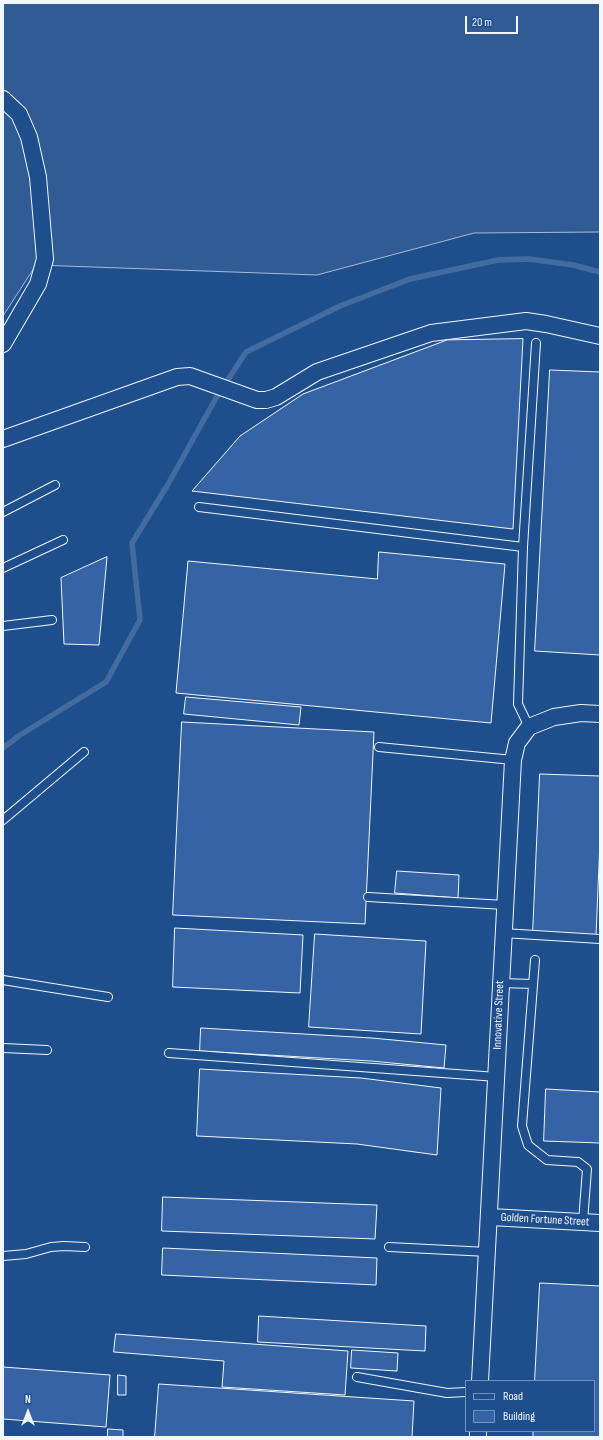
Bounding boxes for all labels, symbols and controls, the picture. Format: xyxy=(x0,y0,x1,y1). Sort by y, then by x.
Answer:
scale bar xyxy=(467,8,520,34)
text: 20 m xyxy=(472,15,492,30)
street label: Innovative Street xyxy=(491,980,507,1050)
street label: Golden Fortune Street xyxy=(500,1210,590,1230)
legend xyxy=(465,1380,595,1432)
text: Road xyxy=(503,1389,523,1404)
north arrow xyxy=(8,1392,48,1432)
text: N xyxy=(25,1393,31,1406)
text: Building xyxy=(503,1409,535,1424)

